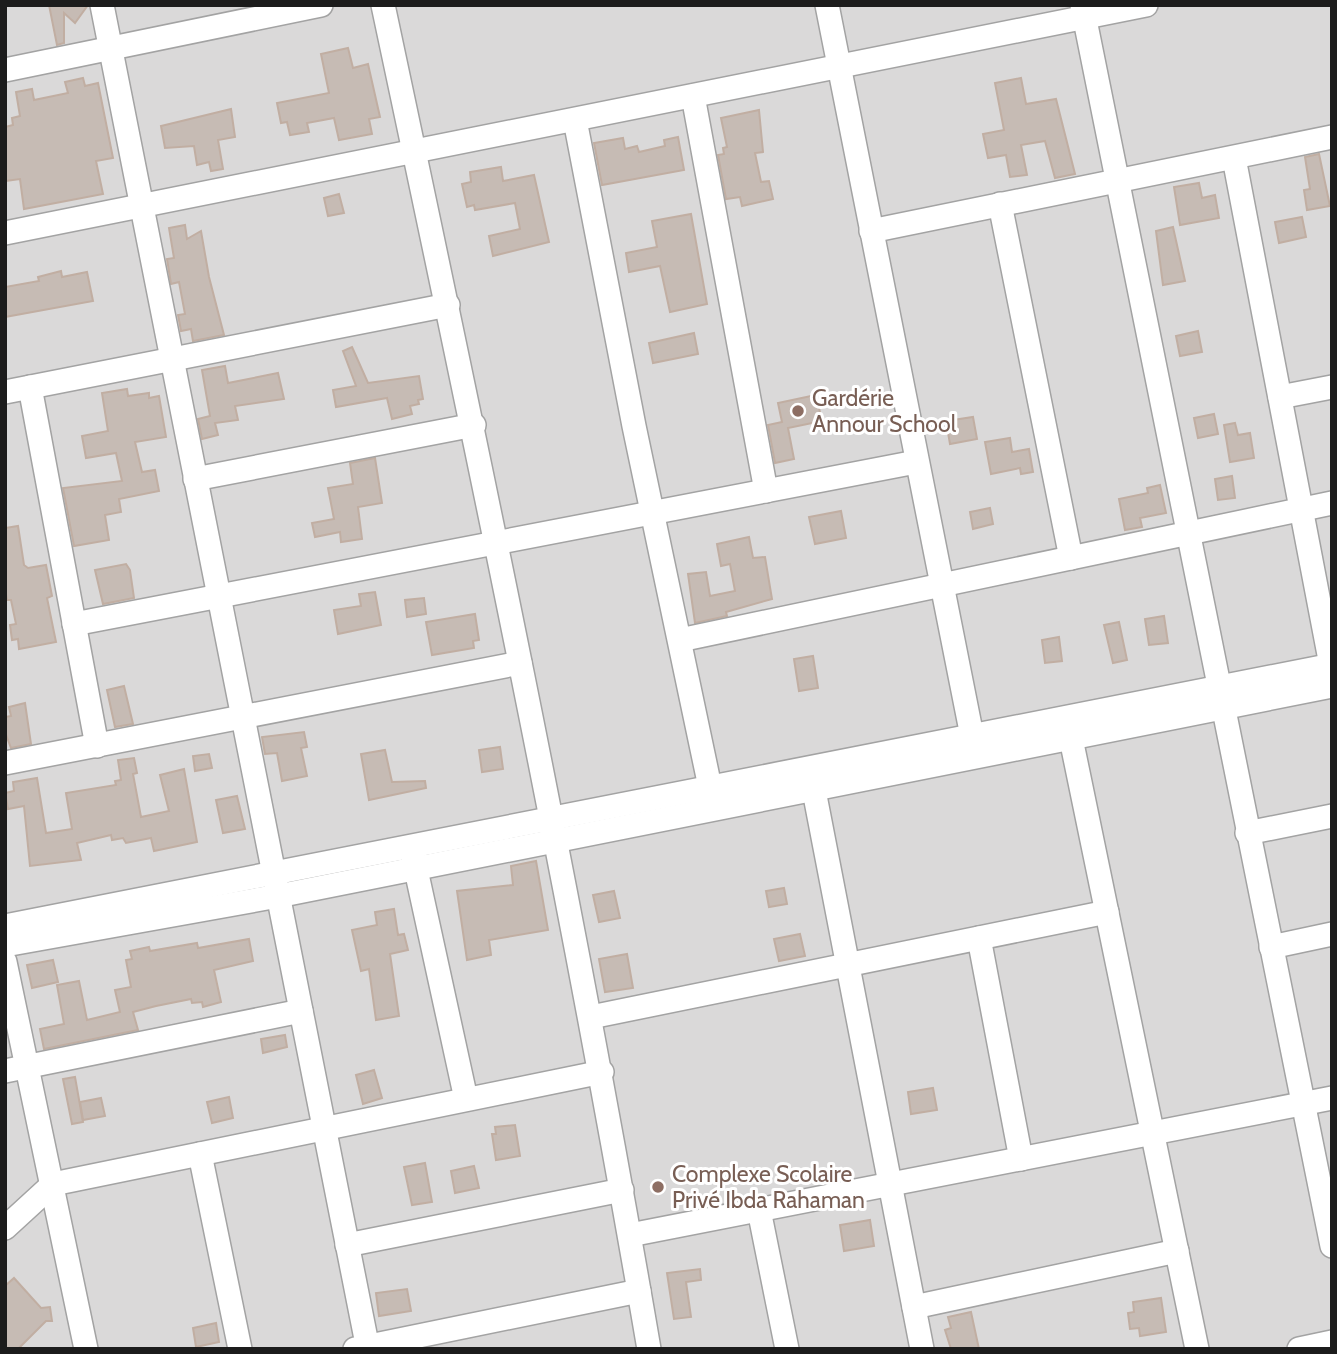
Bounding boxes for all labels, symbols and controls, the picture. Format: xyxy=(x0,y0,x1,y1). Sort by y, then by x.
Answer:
place label: Gardérie Annour School xyxy=(812,384,957,438)
marker: Gardérie Annour School xyxy=(790,403,806,419)
place label: Complexe Scolaire Privé Ibda Rahaman xyxy=(672,1160,865,1214)
marker: Complexe Scolaire Privé Ibda Rahaman xyxy=(650,1179,666,1195)

